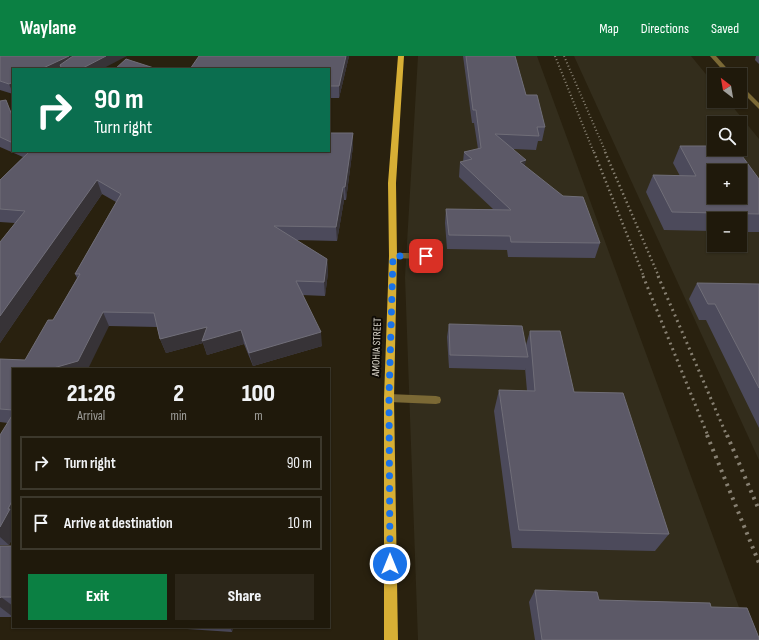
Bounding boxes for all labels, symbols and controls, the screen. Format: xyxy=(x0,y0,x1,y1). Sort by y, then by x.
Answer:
text: Waylane xyxy=(20,17,76,40)
text: Map xyxy=(599,20,619,37)
text: Directions xyxy=(641,20,689,37)
text: Saved xyxy=(711,20,739,37)
north arrow xyxy=(707,68,747,108)
map controls xyxy=(707,68,747,252)
text: 90 m xyxy=(94,83,144,116)
icon: right xyxy=(28,84,80,136)
button: search xyxy=(707,116,747,156)
text: Turn right xyxy=(94,117,152,138)
button: + xyxy=(707,164,747,204)
button: − xyxy=(707,212,747,252)
pin xyxy=(409,239,443,273)
icon: arrive xyxy=(415,245,437,267)
street label: AMOHIA STREET xyxy=(369,317,384,378)
text: 21:26 xyxy=(67,379,116,408)
text: 2 xyxy=(173,379,184,408)
text: 100 xyxy=(242,379,275,408)
text: Arrival xyxy=(77,408,105,424)
text: min xyxy=(171,408,187,424)
text: m xyxy=(254,408,263,424)
icon: right xyxy=(30,452,52,474)
text: Turn right xyxy=(64,454,116,473)
text: 90 m xyxy=(287,454,312,473)
icon: arrive xyxy=(30,512,52,534)
text: Arrive at destination xyxy=(64,514,173,533)
text: 10 m xyxy=(288,514,312,533)
position arrow xyxy=(369,543,411,585)
button: Exit xyxy=(28,574,167,620)
button: Share xyxy=(175,574,314,620)

